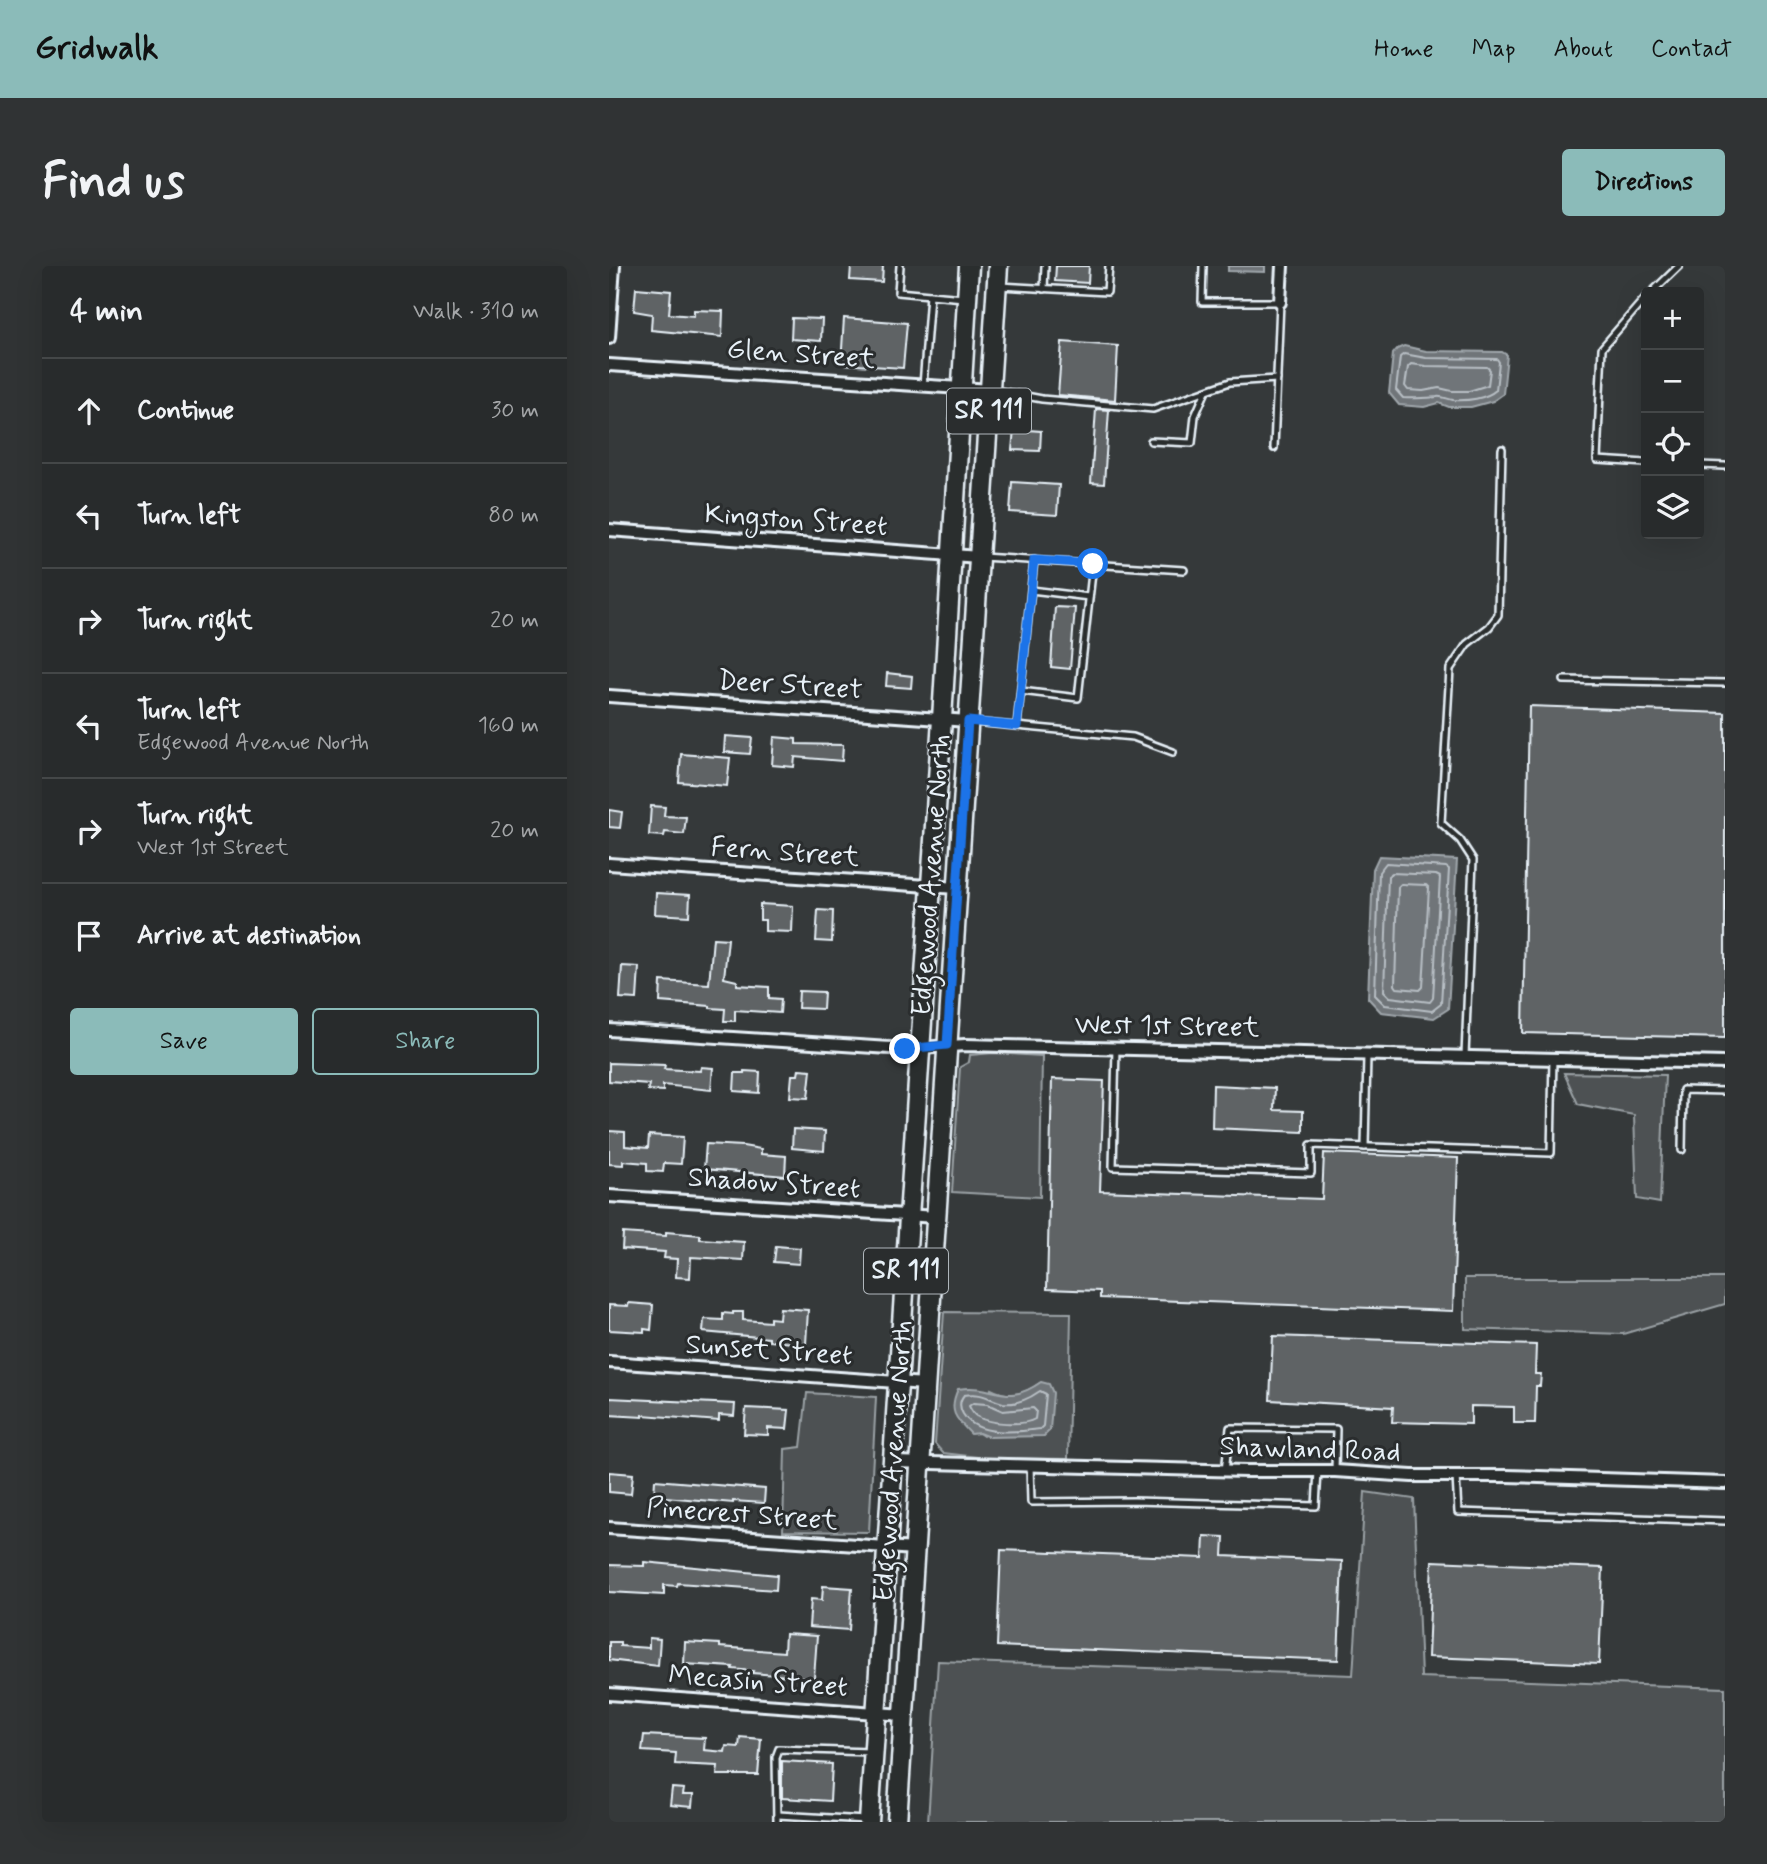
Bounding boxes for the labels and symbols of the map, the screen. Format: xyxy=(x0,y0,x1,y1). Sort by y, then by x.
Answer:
street label: Glen Street xyxy=(726,331,877,379)
road number: SR 111 xyxy=(947,388,1031,434)
street label: Kingston Street xyxy=(703,496,889,548)
route start xyxy=(1077,548,1108,579)
street label: Deer Street xyxy=(716,662,864,710)
street label: Edgewood Avenue North xyxy=(904,733,963,1017)
street label: Fern Street xyxy=(709,829,861,877)
street label: West 1st Street xyxy=(1074,1007,1260,1047)
route end xyxy=(889,1033,920,1064)
street label: Shadow Street xyxy=(687,1160,861,1208)
road number: SR 111 xyxy=(864,1248,948,1294)
street label: Edgewood Avenue North xyxy=(866,1319,925,1603)
street label: Sunset Street xyxy=(684,1327,854,1375)
street label: Shawland Road xyxy=(1219,1428,1401,1472)
street label: Pinecrest Street xyxy=(645,1490,839,1540)
street label: Mecasin Street xyxy=(667,1657,849,1707)

